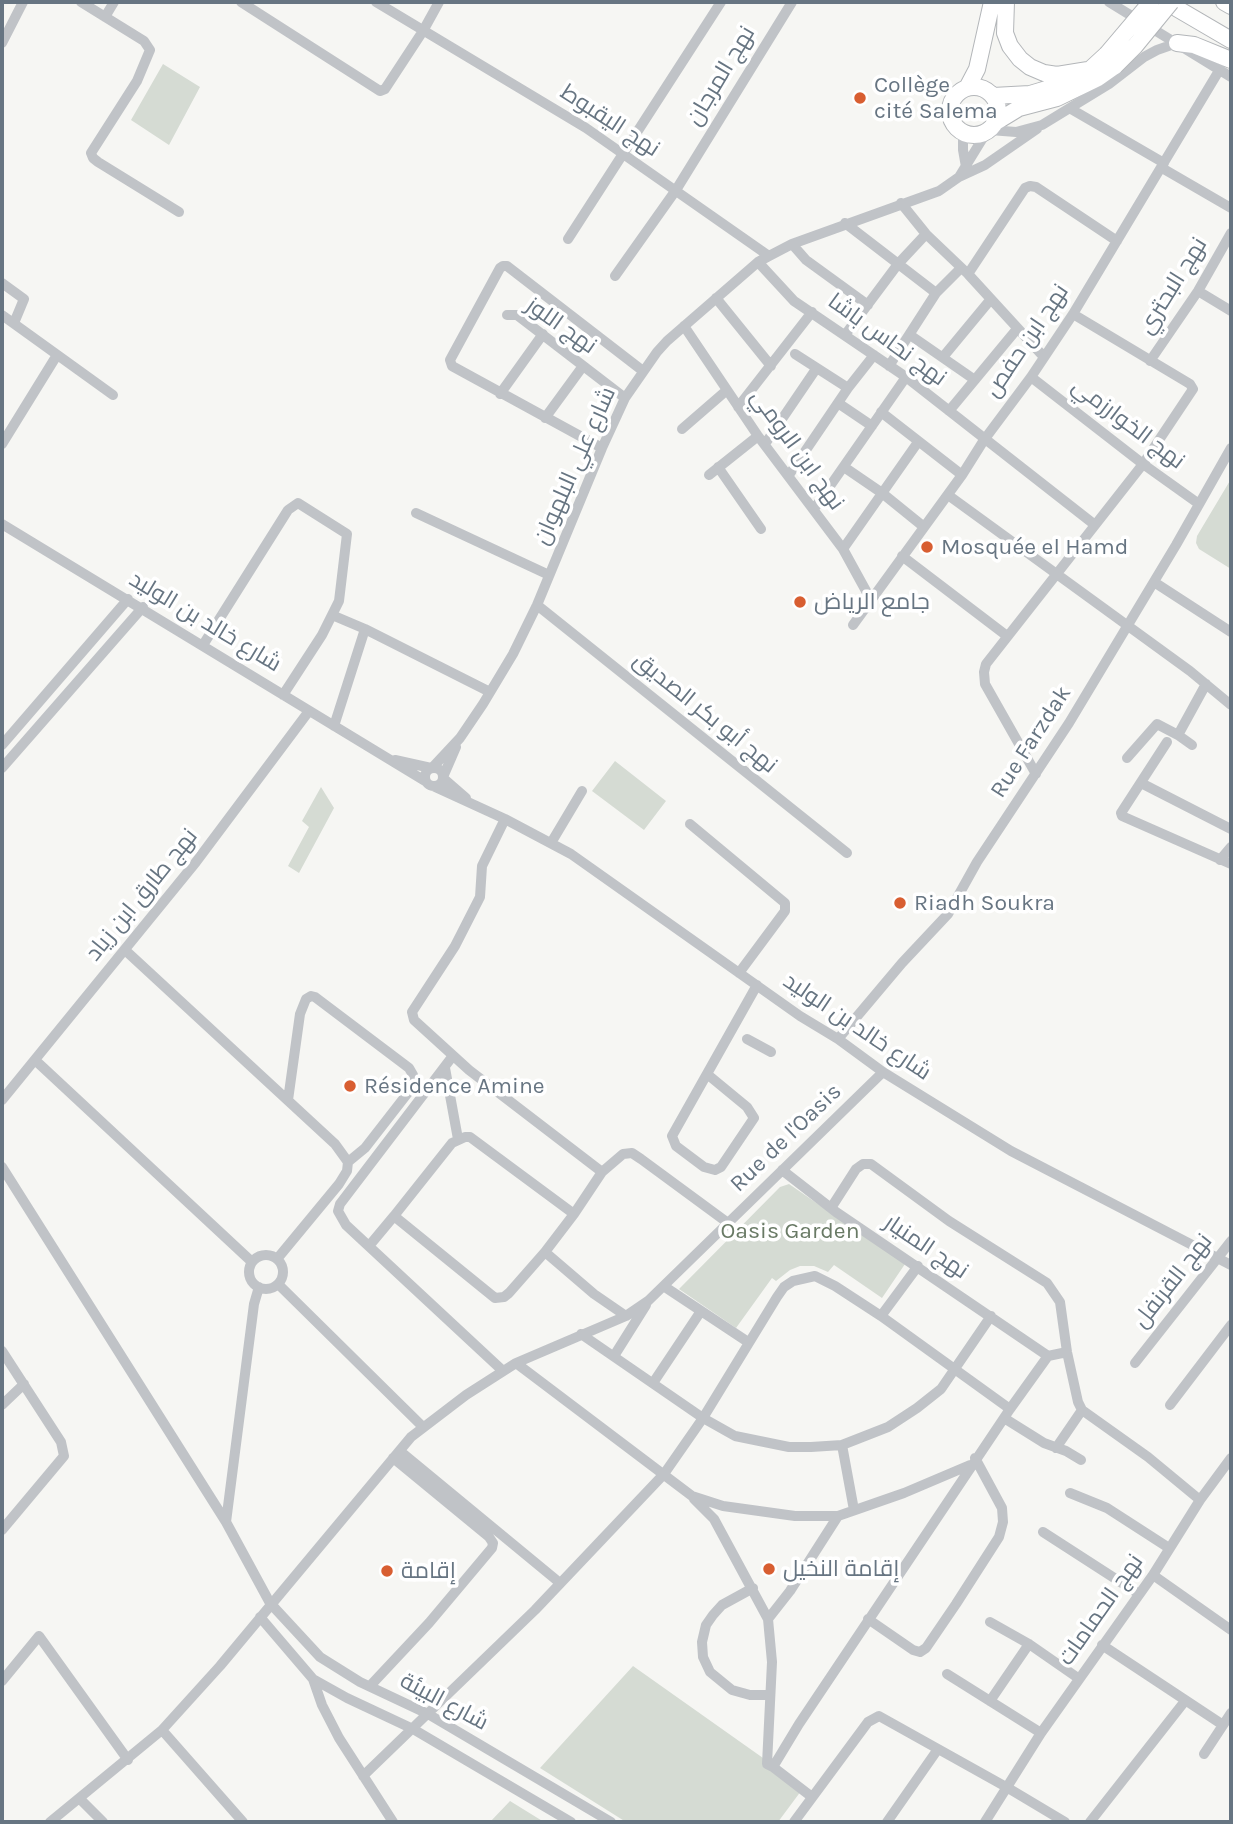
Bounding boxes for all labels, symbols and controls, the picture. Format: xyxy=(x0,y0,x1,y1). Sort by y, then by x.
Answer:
street label: نهج المرجان xyxy=(681,21,761,131)
place label: Collège cité Salema xyxy=(874,71,998,125)
street label: نهج اليقبوط xyxy=(555,79,665,163)
marker: Collège cité Salema xyxy=(852,90,868,106)
street label: نهج البحتري xyxy=(1133,233,1213,339)
street label: نهج ابن حفص xyxy=(979,279,1075,403)
street label: نهج نحاس باشا xyxy=(822,288,952,392)
street label: نهج اللوز xyxy=(520,292,602,360)
street label: نهج الخوارزمي xyxy=(1066,373,1190,475)
street label: شارع علي البلهوان xyxy=(528,383,622,549)
street label: نهج ابن الرومي xyxy=(744,384,850,516)
place label: Mosquée el Hamd xyxy=(941,533,1128,561)
marker: Mosquée el Hamd xyxy=(919,539,935,555)
street label: شارع خالد بن الوليد xyxy=(124,566,286,678)
place label: جامع الرياض xyxy=(814,588,930,616)
marker: جامع الرياض xyxy=(792,594,808,610)
street label: نهج أبو بكر الصديق xyxy=(627,647,783,779)
street label: Rue Farzdak xyxy=(985,681,1077,803)
street label: نهج طارق ابن زياد xyxy=(80,823,204,967)
place label: Riadh Soukra xyxy=(914,889,1055,917)
marker: Riadh Soukra xyxy=(892,895,908,911)
street label: شارع خالد بن الوليد xyxy=(778,967,936,1087)
place label: Résidence Amine xyxy=(364,1072,545,1100)
marker: Résidence Amine xyxy=(342,1078,358,1094)
street label: Rue de l'Oasis xyxy=(725,1078,847,1198)
street label: نهج المنيار xyxy=(879,1209,973,1285)
park label: Oasis Garden xyxy=(720,1217,860,1245)
street label: نهج القرنفل xyxy=(1128,1228,1218,1334)
street label: نهج الحمامات xyxy=(1053,1549,1149,1671)
place label: إقامة النخيل xyxy=(783,1555,899,1583)
place label: إقامة xyxy=(401,1557,456,1585)
marker: إقامة النخيل xyxy=(761,1561,777,1577)
marker: إقامة xyxy=(379,1563,395,1579)
street label: شارع البيئة xyxy=(395,1667,493,1737)

